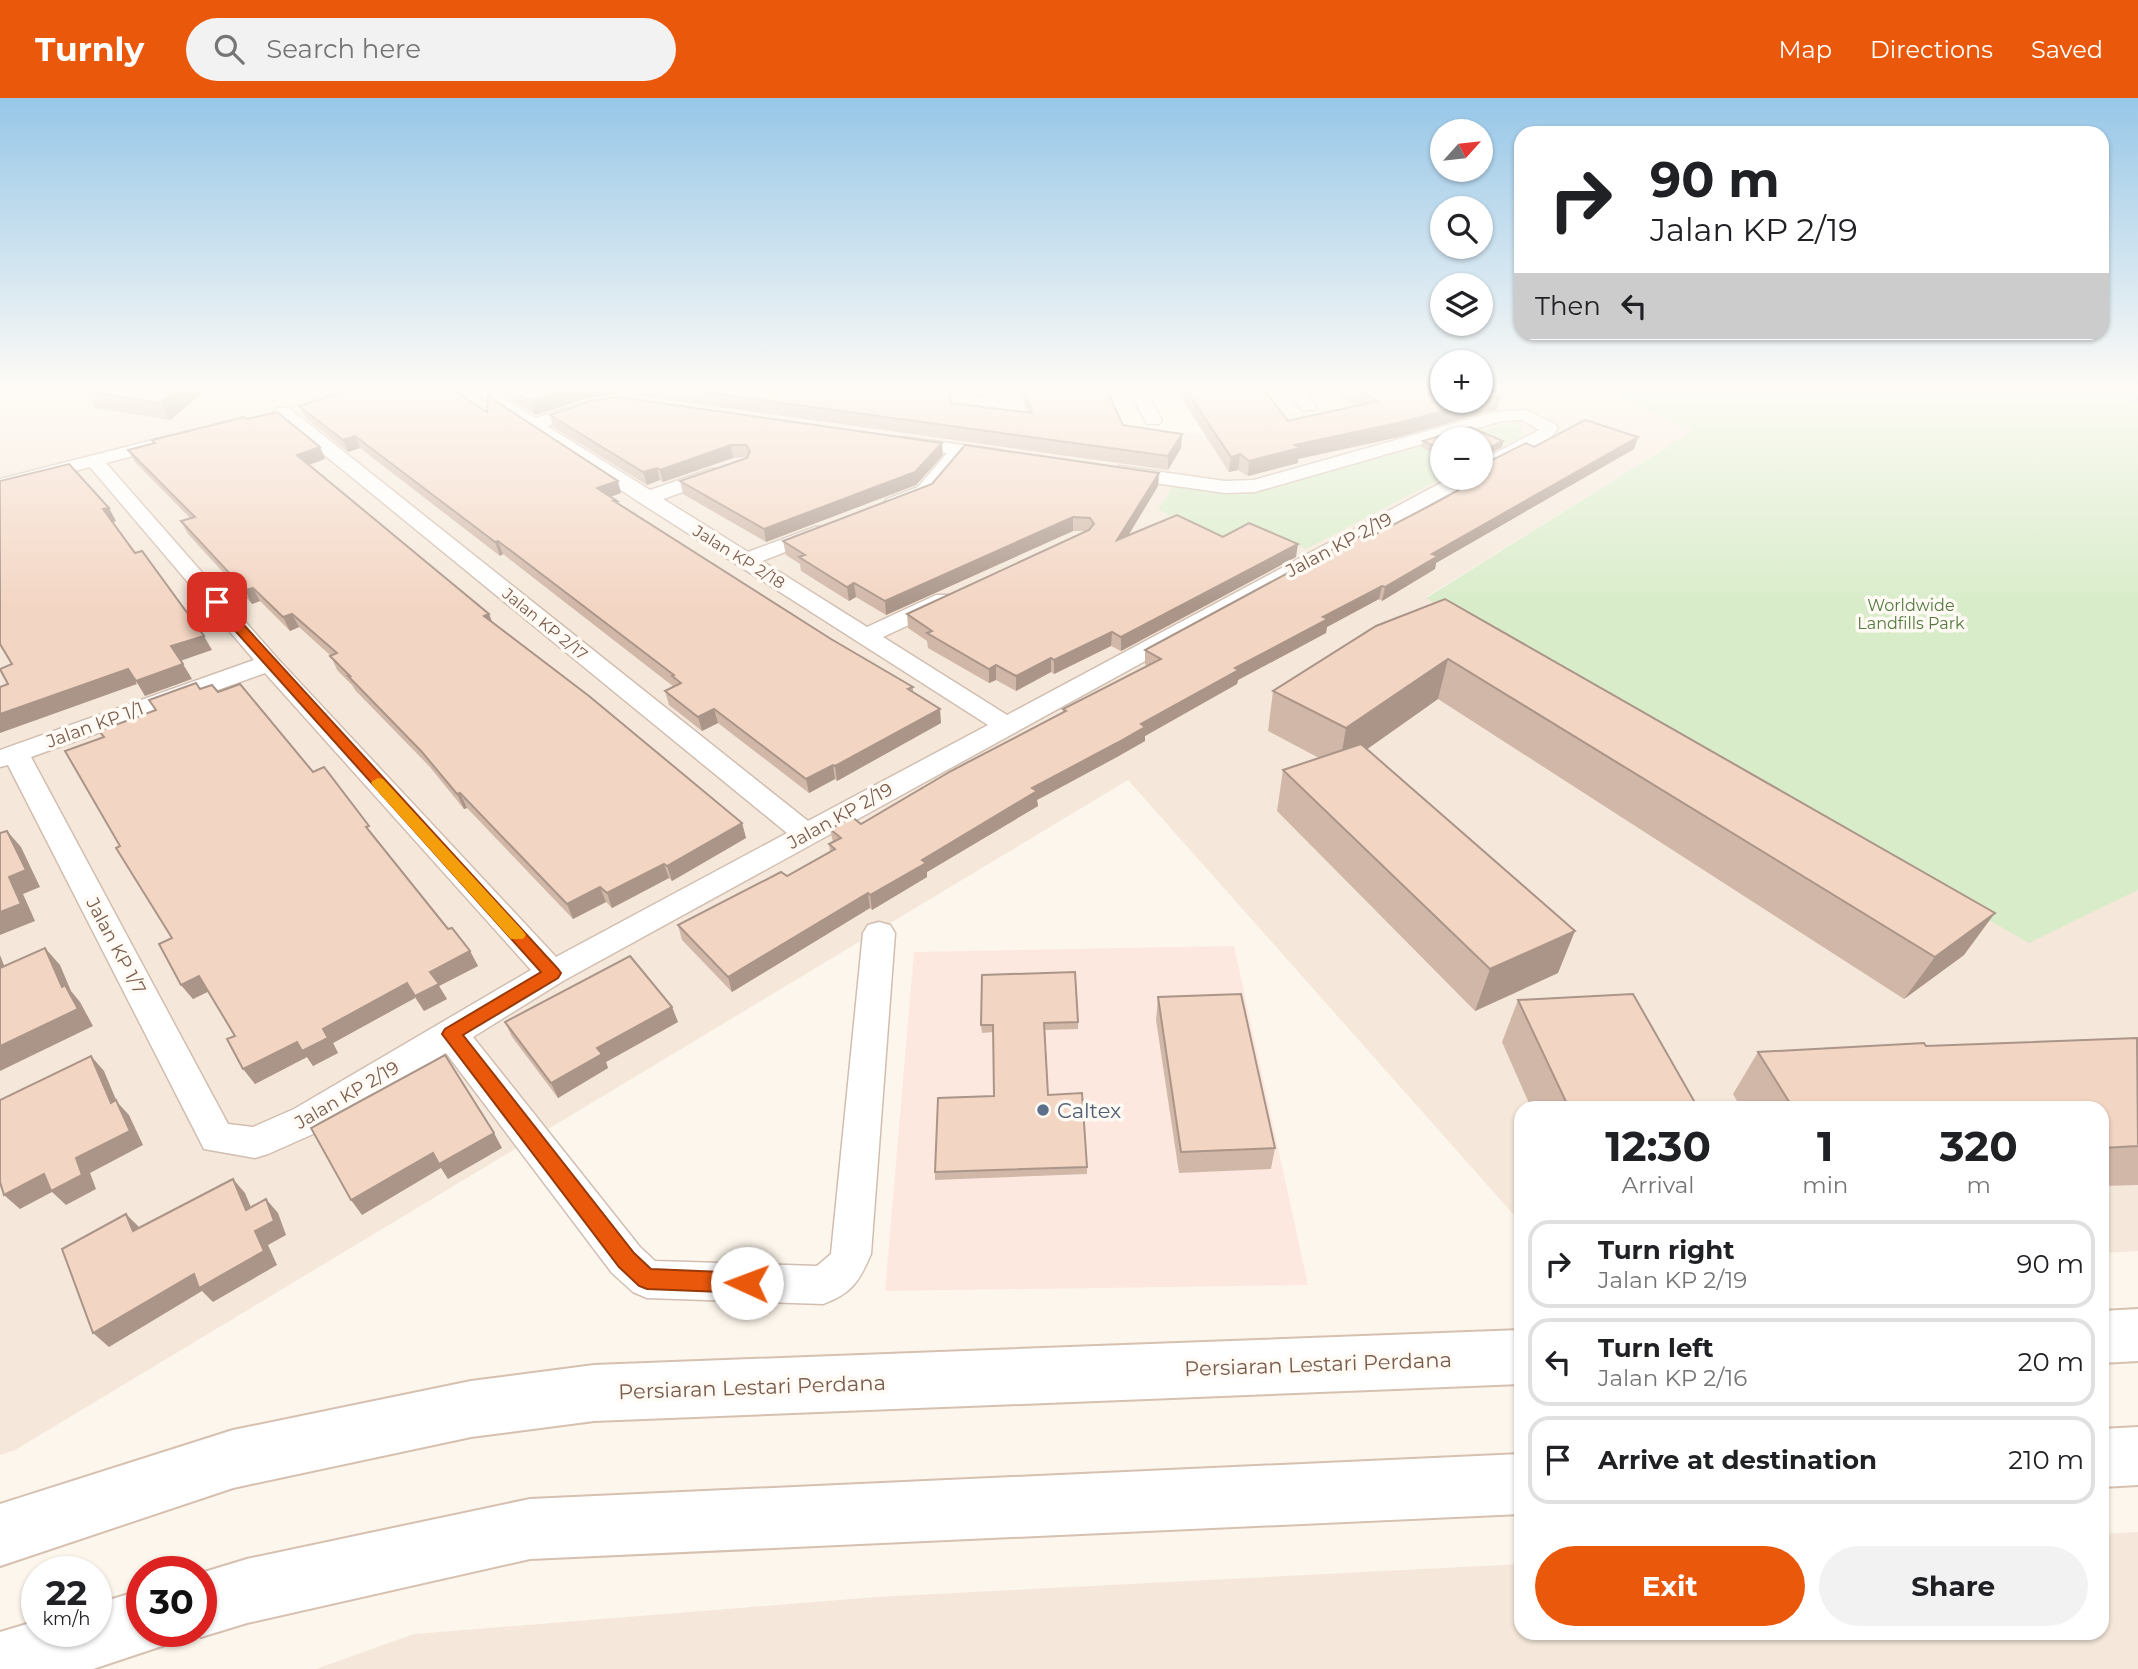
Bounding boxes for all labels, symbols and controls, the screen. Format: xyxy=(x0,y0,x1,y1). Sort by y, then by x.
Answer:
search box xyxy=(186,18,676,81)
text: Turnly xyxy=(35,29,144,69)
icon: search xyxy=(210,30,248,68)
text: Search here xyxy=(266,33,421,65)
text: Map xyxy=(1779,35,1832,64)
text: Directions xyxy=(1870,35,1993,64)
text: Saved xyxy=(2031,35,2103,64)
north arrow xyxy=(1430,119,1493,182)
map controls xyxy=(1430,119,1493,490)
text: 90 m xyxy=(1650,150,1780,209)
icon: right xyxy=(1535,154,1626,245)
button: search xyxy=(1430,196,1493,259)
text: Jalan KP 2/19 xyxy=(1650,210,1858,249)
button: layers xyxy=(1430,273,1493,336)
icon: left xyxy=(1615,287,1653,325)
text: Then xyxy=(1535,290,1601,322)
button: + xyxy=(1430,350,1493,413)
button: − xyxy=(1430,427,1493,490)
street label: Jalan KP 2/19 xyxy=(1281,508,1396,583)
street label: Jalan KP 2/18 xyxy=(689,521,788,593)
pin xyxy=(187,572,247,632)
icon: arrive xyxy=(198,583,236,621)
street label: Jalan KP 2/17 xyxy=(498,583,591,664)
park label: Worldwide Landfills Park xyxy=(1857,596,1965,633)
street label: Jalan KP 1/1 xyxy=(42,697,147,753)
street label: Jalan KP 2/19 xyxy=(783,778,896,854)
street label: Jalan KP 1/7 xyxy=(81,893,151,998)
street label: Jalan KP 2/19 xyxy=(290,1056,403,1134)
place label: Caltex xyxy=(1057,1098,1121,1123)
marker: Caltex xyxy=(1035,1102,1051,1118)
text: 12:30 xyxy=(1605,1120,1711,1172)
text: 1 xyxy=(1817,1120,1834,1172)
text: 320 xyxy=(1940,1120,2018,1172)
text: Arrival xyxy=(1622,1171,1694,1199)
text: min xyxy=(1802,1171,1848,1199)
text: m xyxy=(1966,1171,1991,1199)
text: Turn right xyxy=(1598,1234,1734,1266)
icon: right xyxy=(1539,1245,1577,1283)
position arrow xyxy=(710,1246,784,1320)
text: 90 m xyxy=(2017,1248,2084,1280)
text: Jalan KP 2/19 xyxy=(1598,1266,1747,1294)
text: Turn left xyxy=(1598,1332,1714,1364)
icon: left xyxy=(1539,1343,1577,1381)
text: 20 m xyxy=(2018,1346,2084,1378)
street label: Persiaran Lestari Perdana xyxy=(1184,1347,1452,1381)
text: Jalan KP 2/16 xyxy=(1598,1364,1747,1392)
street label: Persiaran Lestari Perdana xyxy=(618,1370,886,1404)
icon: arrive xyxy=(1539,1441,1577,1479)
text: Arrive at destination xyxy=(1598,1444,1877,1476)
text: 210 m xyxy=(2008,1444,2084,1476)
button: Exit xyxy=(1535,1546,1805,1626)
button: Share xyxy=(1819,1546,2088,1626)
speed limit sign: 30 xyxy=(126,1556,217,1647)
text: 22 xyxy=(46,1571,87,1614)
text: km/h xyxy=(42,1608,91,1630)

